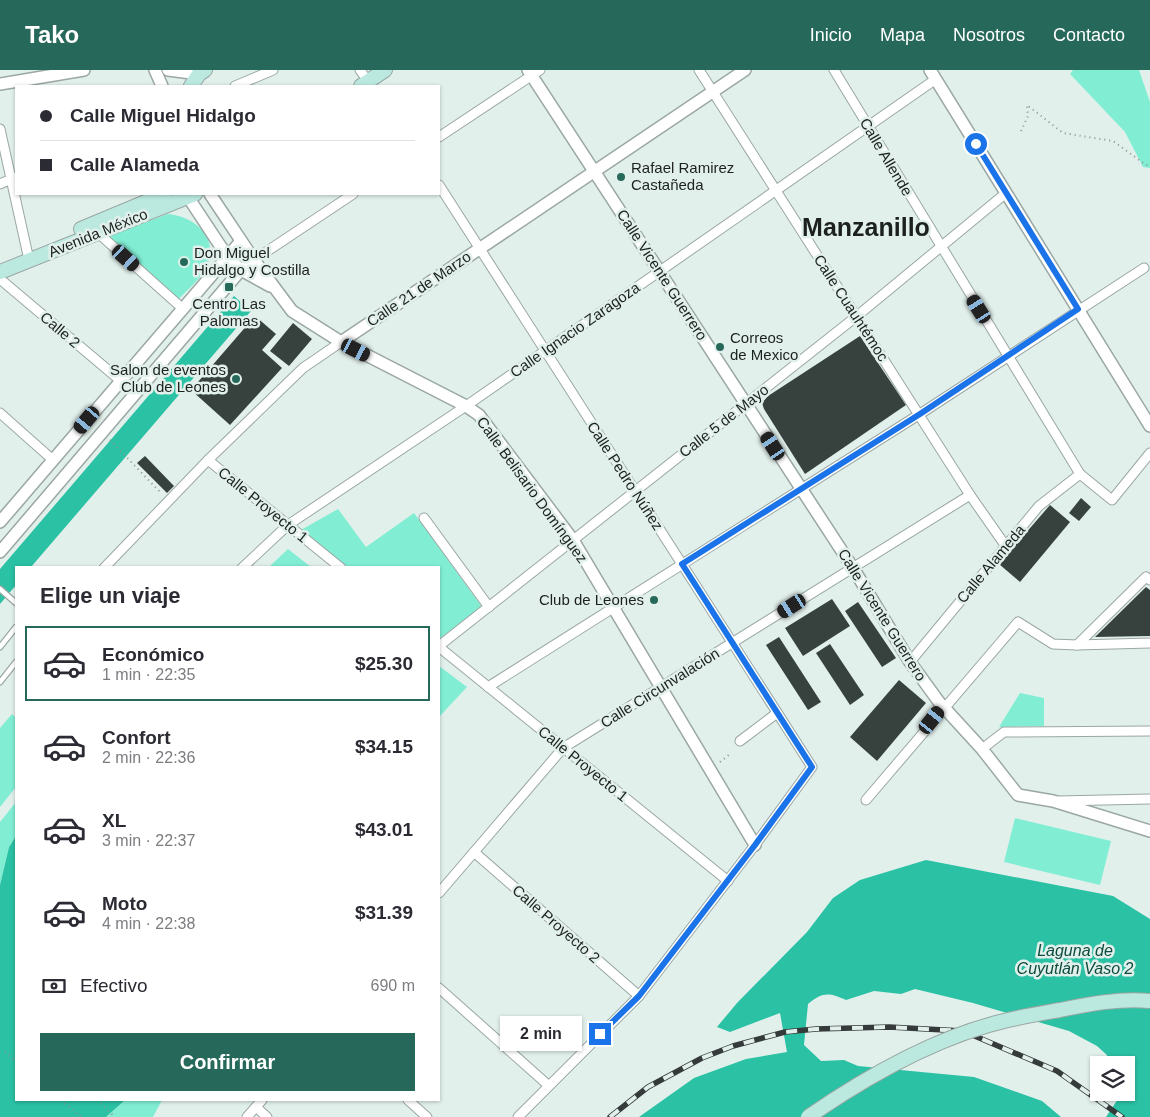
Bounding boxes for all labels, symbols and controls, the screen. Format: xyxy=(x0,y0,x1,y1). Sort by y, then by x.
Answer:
text: Tako xyxy=(25,21,79,48)
text: Inicio xyxy=(810,25,852,45)
text: Mapa xyxy=(880,25,925,45)
text: Nosotros xyxy=(953,25,1025,45)
text: Contacto xyxy=(1053,25,1125,45)
text: Calle Miguel Hidalgo xyxy=(70,105,256,126)
street label: Calle Allende xyxy=(857,115,916,199)
route start xyxy=(965,133,987,155)
text: Calle Alameda xyxy=(70,154,199,175)
place label: Rafael Ramirez Castañeda xyxy=(631,159,734,193)
marker: Rafael Ramirez Castañeda xyxy=(615,171,627,183)
street label: Avenida México xyxy=(46,205,150,260)
street label: Calle Vicente Guerrero xyxy=(614,206,711,343)
district label: Manzanillo xyxy=(802,213,930,241)
car xyxy=(109,242,142,274)
place label: Don Miguel Hidalgo y Costilla xyxy=(194,244,311,278)
street label: Calle 21 de Marzo xyxy=(364,248,474,330)
street label: Calle Cuauhtémoc xyxy=(811,251,892,365)
marker: Don Miguel Hidalgo y Costilla xyxy=(178,256,190,268)
street label: Calle Ignacio Zaragoza xyxy=(507,278,643,381)
marker: Centro Las Palomas xyxy=(223,281,235,293)
car xyxy=(964,292,993,326)
place label: Centro Las Palomas xyxy=(192,295,266,329)
street label: Calle 2 xyxy=(37,308,84,351)
place label: Correos de Mexico xyxy=(730,329,798,363)
car xyxy=(339,337,372,363)
marker: Correos de Mexico xyxy=(714,341,726,353)
place label: Salon de eventos Club de Leones xyxy=(110,361,226,395)
marker: Salon de eventos Club de Leones xyxy=(230,373,242,385)
street label: Calle 5 de Mayo xyxy=(676,381,772,461)
car xyxy=(71,404,102,436)
street label: Calle Belisario Domínguez xyxy=(474,413,591,566)
street label: Calle Pedro Núñez xyxy=(584,418,667,533)
car xyxy=(758,429,787,463)
street label: Calle Proyecto 1 xyxy=(215,463,311,546)
street label: Calle Alameda xyxy=(953,521,1029,606)
street label: Calle Vicente Guerrero xyxy=(835,546,930,684)
text: Elige un viaje xyxy=(40,583,181,608)
place label: Club de Leones xyxy=(539,591,644,608)
car xyxy=(775,592,808,620)
marker: Club de Leones xyxy=(648,594,660,606)
icon: car xyxy=(42,641,87,686)
text: Económico xyxy=(102,644,204,665)
street label: Calle Circunvalación xyxy=(597,644,722,731)
text: $25.30 xyxy=(355,653,413,674)
text: 1 min · 22:35 xyxy=(102,666,195,683)
car xyxy=(916,704,947,736)
street label: Calle Proyecto 1 xyxy=(535,722,631,805)
icon: car xyxy=(42,724,87,769)
text: Confort xyxy=(102,727,171,748)
text: $34.15 xyxy=(355,736,413,757)
text: 2 min · 22:36 xyxy=(102,749,195,766)
icon: car xyxy=(42,807,87,852)
text: XL xyxy=(102,810,126,831)
text: $43.01 xyxy=(355,819,413,840)
text: 3 min · 22:37 xyxy=(102,832,195,849)
street label: Calle Proyecto 2 xyxy=(509,881,603,966)
icon: car xyxy=(42,890,87,935)
text: Moto xyxy=(102,893,147,914)
text: $31.39 xyxy=(355,902,413,923)
text: 4 min · 22:38 xyxy=(102,915,195,932)
water label: Laguna de Cuyutlán Vaso 2 xyxy=(1017,942,1134,977)
icon: cash xyxy=(40,972,68,1000)
text: Efectivo xyxy=(80,975,148,996)
text: 690 m xyxy=(371,977,415,994)
callout: 2 min xyxy=(500,1016,582,1052)
route end xyxy=(589,1023,611,1045)
text: 2 min xyxy=(520,1025,562,1042)
button: Confirmar xyxy=(40,1033,415,1091)
map controls xyxy=(1090,1056,1135,1101)
button: layers xyxy=(1090,1056,1135,1101)

